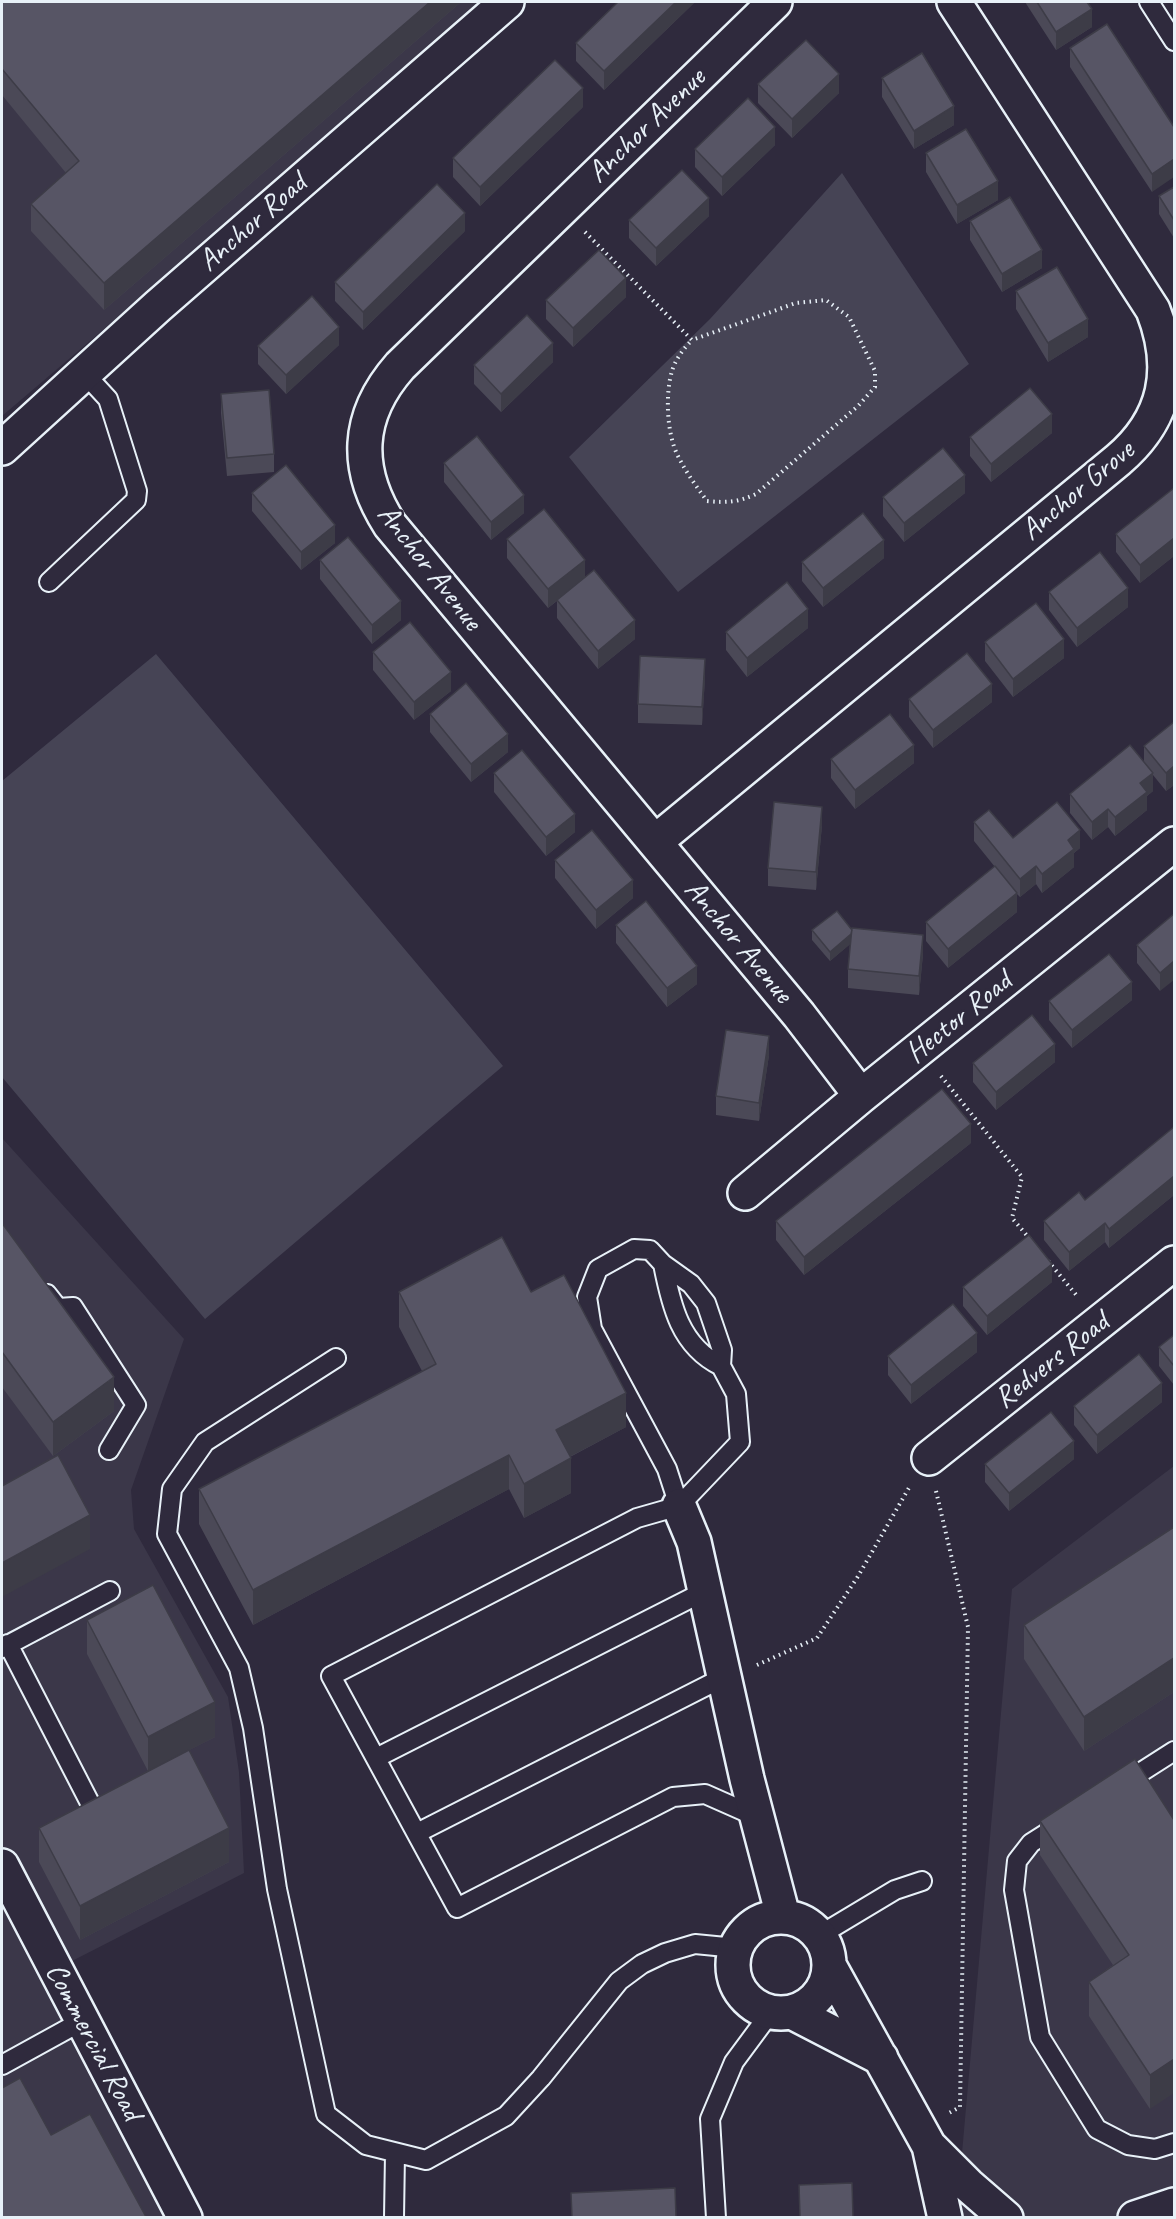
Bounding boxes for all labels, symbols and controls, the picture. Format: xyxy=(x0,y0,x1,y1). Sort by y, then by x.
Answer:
street label: Anchor Avenue xyxy=(581,61,713,191)
street label: Anchor Road xyxy=(192,166,314,280)
street label: Anchor Grove xyxy=(1014,433,1142,549)
street label: Anchor Avenue xyxy=(369,498,489,638)
street label: Anchor Avenue xyxy=(676,873,800,1011)
street label: Hector Road xyxy=(899,964,1019,1072)
street label: Redvers Road xyxy=(988,1305,1116,1417)
street label: Commercial Road xyxy=(37,1957,149,2127)

